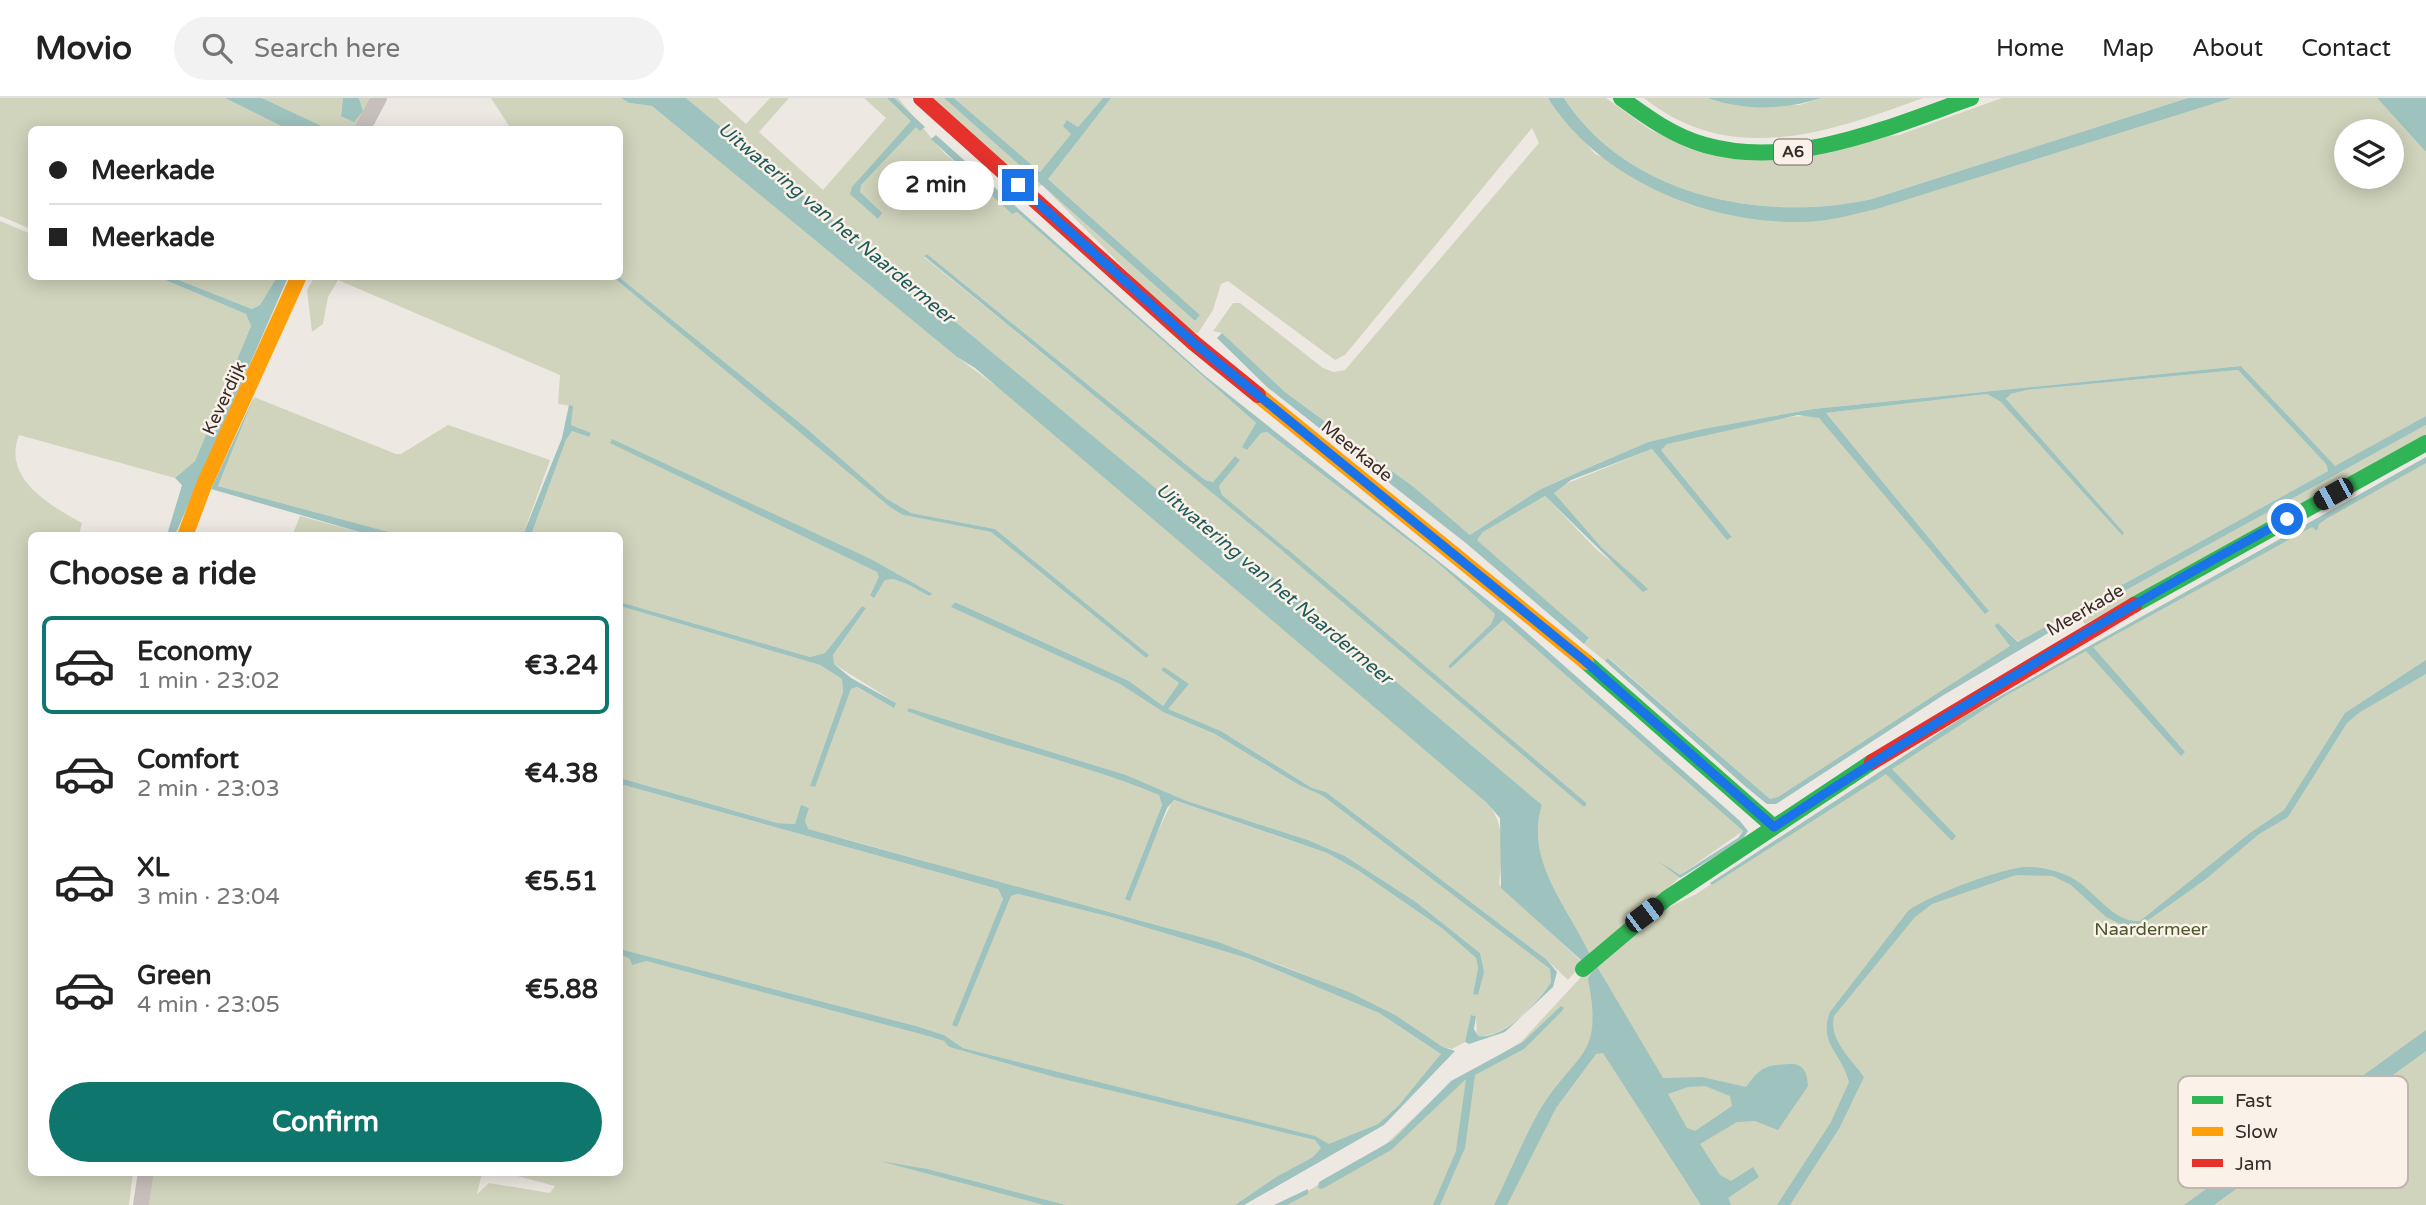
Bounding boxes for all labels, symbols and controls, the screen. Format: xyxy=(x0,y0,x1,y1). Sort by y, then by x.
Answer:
search box xyxy=(174,17,664,80)
text: Movio xyxy=(35,29,132,68)
icon: search xyxy=(198,29,236,67)
text: Search here xyxy=(254,33,400,64)
text: Home xyxy=(1996,34,2064,63)
text: Map xyxy=(2102,34,2154,63)
text: About xyxy=(2192,34,2263,63)
text: Contact xyxy=(2301,34,2391,63)
water label: Uitwatering van het Naardermeer xyxy=(714,118,961,330)
map controls xyxy=(2334,119,2404,189)
button: layers xyxy=(2334,119,2404,189)
road number: A6 xyxy=(1774,140,1812,164)
text: Meerkade xyxy=(91,155,215,186)
callout: 2 min xyxy=(878,160,993,210)
route end xyxy=(1002,169,1034,201)
text: 2 min xyxy=(905,171,967,199)
text: Meerkade xyxy=(91,222,215,253)
street label: Keverdijk xyxy=(197,358,251,438)
street label: Meerkade xyxy=(1317,415,1397,487)
car xyxy=(2310,475,2357,513)
water label: Uitwatering van het Naardermeer xyxy=(1152,479,1399,691)
route start xyxy=(2271,503,2303,535)
text: Choose a ride xyxy=(49,555,256,593)
street label: Meerkade xyxy=(2042,579,2128,641)
icon: car xyxy=(53,634,116,697)
text: Economy xyxy=(137,636,252,667)
text: €3.24 xyxy=(525,650,598,681)
text: 1 min · 23:02 xyxy=(137,667,280,695)
icon: car xyxy=(53,742,116,805)
text: Comfort xyxy=(137,744,239,775)
text: €4.38 xyxy=(525,758,598,789)
text: 2 min · 23:03 xyxy=(137,775,280,803)
icon: car xyxy=(53,850,116,913)
text: XL xyxy=(137,852,169,883)
text: €5.51 xyxy=(525,866,598,897)
text: 3 min · 23:04 xyxy=(137,883,280,911)
car xyxy=(1621,894,1668,936)
park label: Naardermeer xyxy=(2094,918,2208,940)
icon: car xyxy=(53,958,116,1021)
text: Green xyxy=(137,960,212,991)
text: €5.88 xyxy=(525,974,598,1005)
text: 4 min · 23:05 xyxy=(137,991,280,1019)
legend xyxy=(2178,1076,2408,1188)
button: Confirm xyxy=(49,1082,602,1162)
text: Fast xyxy=(2235,1090,2272,1112)
text: Slow xyxy=(2235,1121,2278,1143)
text: Jam xyxy=(2235,1153,2272,1175)

